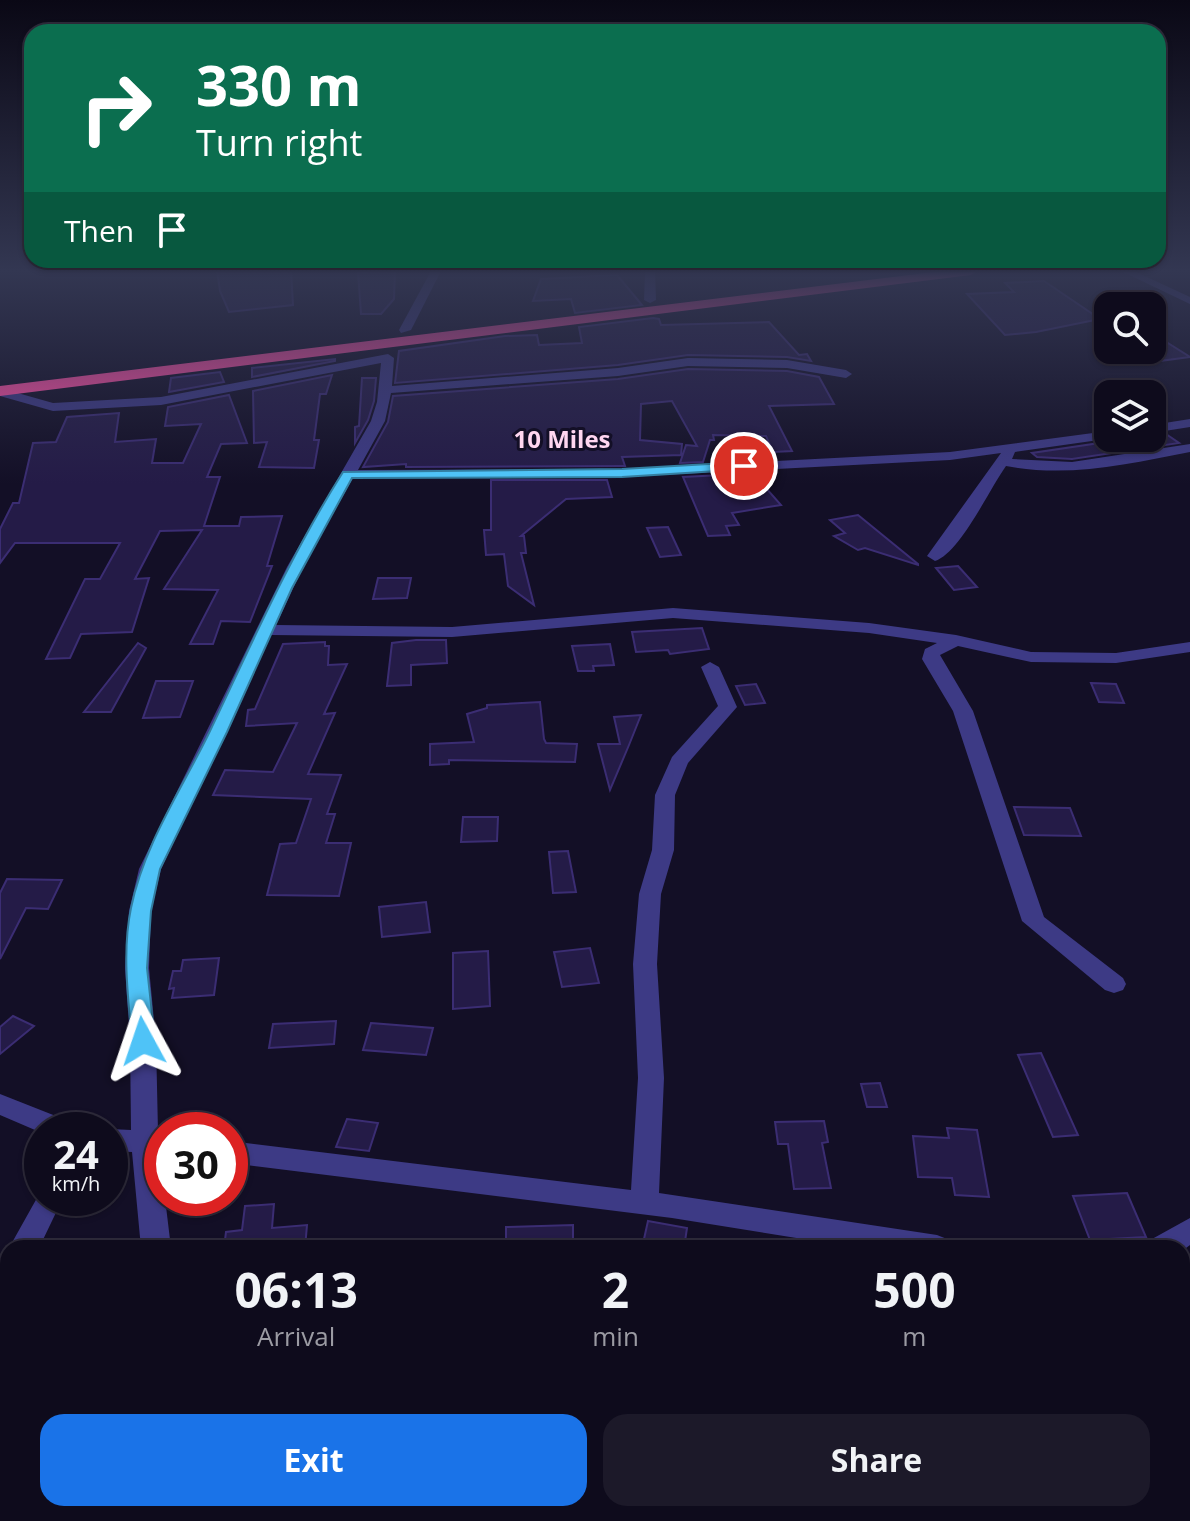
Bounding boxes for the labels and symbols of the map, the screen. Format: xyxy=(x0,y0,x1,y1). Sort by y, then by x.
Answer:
district label: 10 Miles xyxy=(513,422,611,455)
pin xyxy=(710,432,778,500)
position arrow xyxy=(101,999,185,1083)
speed limit sign: 30 xyxy=(144,1112,248,1216)

